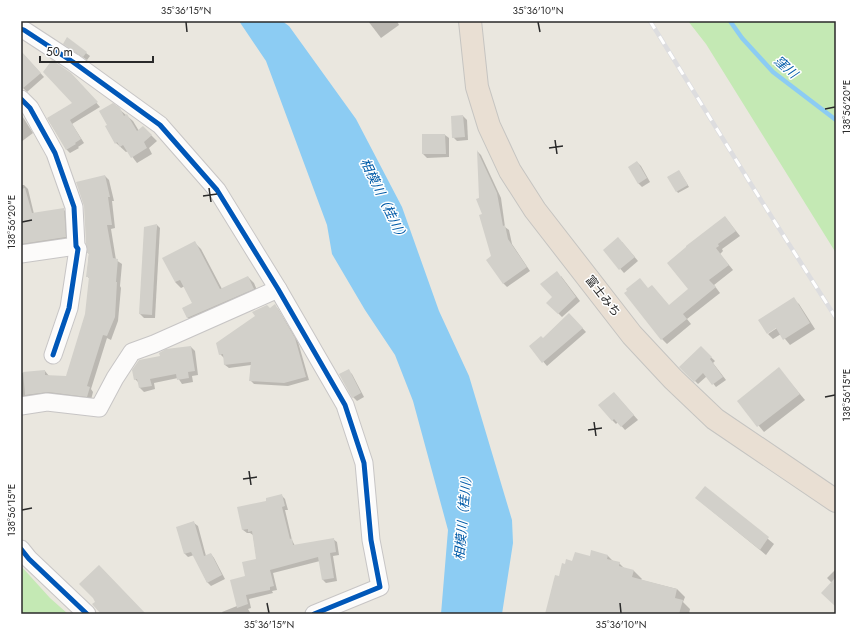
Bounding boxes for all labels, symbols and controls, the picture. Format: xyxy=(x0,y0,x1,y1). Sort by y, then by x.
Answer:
text: 35°36'15"N xyxy=(161,3,211,18)
text: 35°36'10"N xyxy=(513,3,563,18)
scale bar xyxy=(40,38,153,64)
text: 50 m xyxy=(46,43,73,61)
water label: 窪川 xyxy=(770,51,803,84)
text: 138°56'20"E xyxy=(839,80,854,134)
water label: 相模川（桂川） xyxy=(356,155,412,245)
text: 138°56'20"E xyxy=(4,195,19,249)
street label: 富士みち xyxy=(581,272,625,320)
text: 138°56'15"E xyxy=(839,369,854,421)
water label: 相模川（桂川） xyxy=(450,469,476,561)
text: 138°56'15"E xyxy=(4,484,19,536)
text: 35°36'15"N xyxy=(244,617,294,632)
text: 35°36'10"N xyxy=(596,617,646,632)

